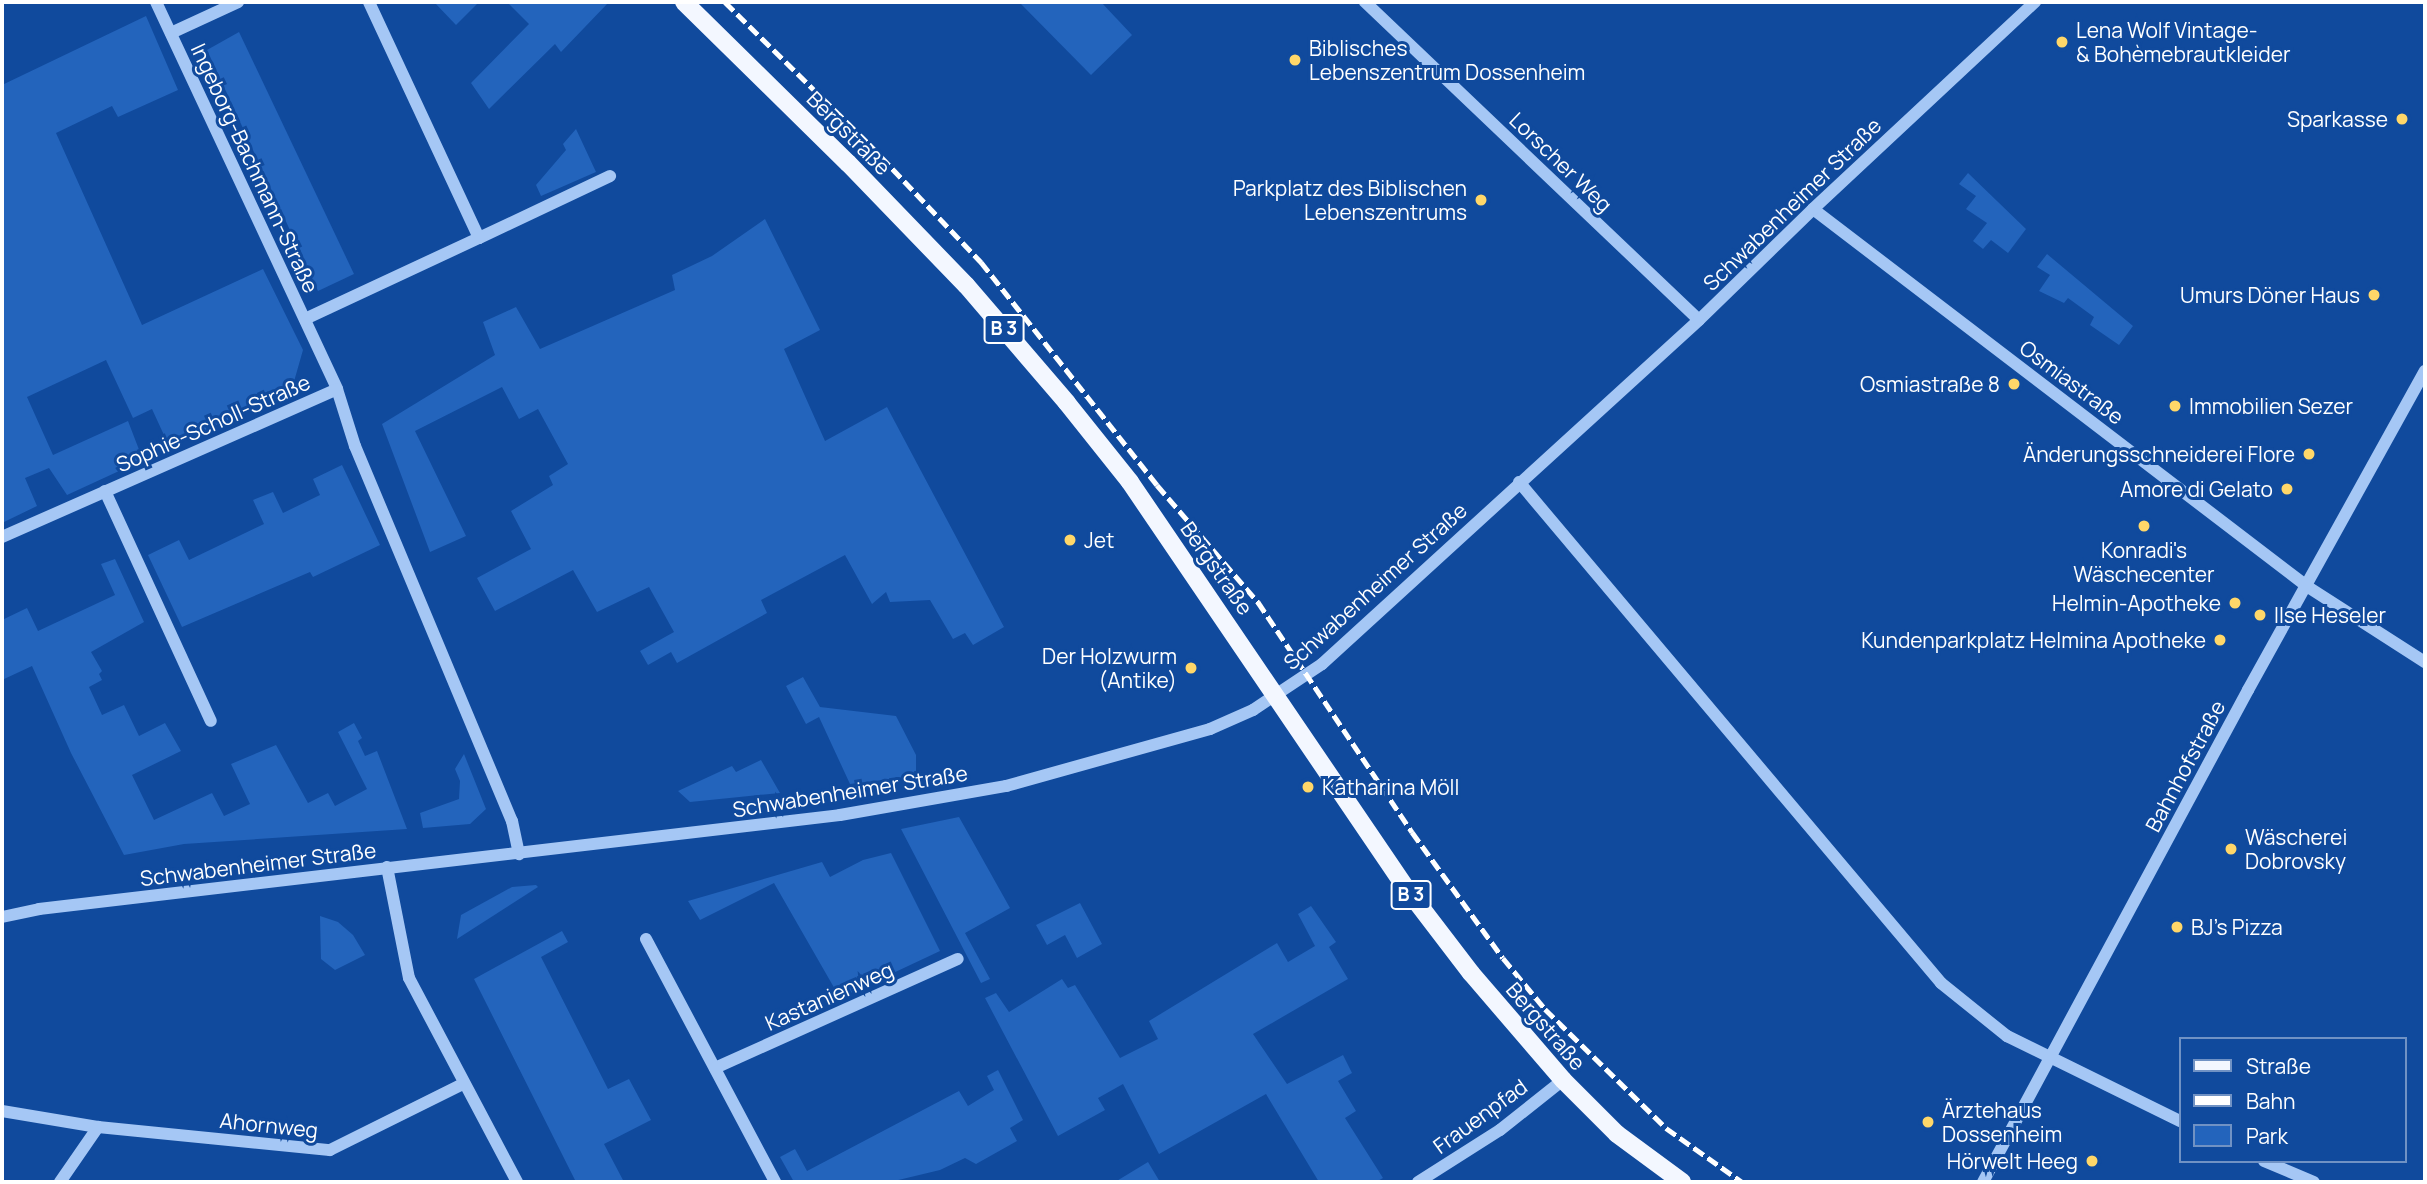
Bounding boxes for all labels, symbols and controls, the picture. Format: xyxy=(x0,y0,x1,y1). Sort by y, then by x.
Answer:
place label: Lena Wolf Vintage- & Bohèmebrautkleider xyxy=(2076,17,2291,67)
marker: Lena Wolf Vintage- & Bohèmebrautkleider xyxy=(2054,34,2070,50)
place label: Biblisches Lebenszentrum Dossenheim xyxy=(1309,35,1585,85)
street label: Ingeborg-Bachmann-Straße xyxy=(186,39,324,297)
marker: Biblisches Lebenszentrum Dossenheim xyxy=(1287,52,1303,68)
street label: Bergstraße xyxy=(802,86,896,180)
place label: Sparkasse xyxy=(2287,106,2388,132)
street label: Lorscher Weg xyxy=(1505,107,1617,217)
marker: Sparkasse xyxy=(2394,111,2410,127)
street label: Schwabenheimer Straße xyxy=(1698,112,1886,296)
place label: Parkplatz des Biblischen Lebenszentrums xyxy=(1233,175,1467,225)
marker: Parkplatz des Biblischen Lebenszentrums xyxy=(1473,192,1489,208)
place label: Umurs Döner Haus xyxy=(2180,282,2360,308)
marker: Umurs Döner Haus xyxy=(2366,287,2382,303)
road number: B 3 xyxy=(983,314,1025,344)
street label: Osmiastraße xyxy=(2015,335,2129,429)
street label: Sophie-Scholl-Straße xyxy=(112,369,314,477)
place label: Osmiastraße 8 xyxy=(1860,371,2000,397)
marker: Osmiastraße 8 xyxy=(2006,376,2022,392)
place label: Immobilien Sezer xyxy=(2189,393,2353,419)
marker: Immobilien Sezer xyxy=(2167,398,2183,414)
place label: Änderungsschneiderei Flore xyxy=(2023,441,2295,467)
marker: Änderungsschneiderei Flore xyxy=(2301,446,2317,462)
place label: Amore di Gelato xyxy=(2120,476,2273,502)
marker: Amore di Gelato xyxy=(2279,481,2295,497)
street label: Schwabenheimer Straße xyxy=(1278,497,1472,675)
street label: Bergstraße xyxy=(1176,517,1258,619)
marker: Konradi's Wäschecenter xyxy=(2136,518,2152,534)
place label: Jet xyxy=(1084,527,1114,553)
marker: Jet xyxy=(1062,532,1078,548)
place label: Konradi's Wäschecenter xyxy=(2073,537,2215,587)
place label: Helmin-Apotheke xyxy=(2052,590,2221,616)
marker: Helmin-Apotheke xyxy=(2227,595,2243,611)
place label: Ilse Heseler xyxy=(2274,602,2386,628)
marker: Ilse Heseler xyxy=(2252,607,2268,623)
place label: Kundenparkplatz Helmina Apotheke xyxy=(1861,627,2206,653)
marker: Kundenparkplatz Helmina Apotheke xyxy=(2212,632,2228,648)
place label: Der Holzwurm (Antike) xyxy=(1042,643,1177,693)
marker: Der Holzwurm (Antike) xyxy=(1183,660,1199,676)
street label: Bahnhofstraße xyxy=(2140,696,2230,836)
street label: Schwabenheimer Straße xyxy=(731,760,969,822)
place label: Katharina Möll xyxy=(1322,774,1459,800)
marker: Katharina Möll xyxy=(1300,779,1316,795)
place label: Wäscherei Dobrovsky xyxy=(2245,824,2347,874)
street label: Schwabenheimer Straße xyxy=(139,837,377,891)
marker: Wäscherei Dobrovsky xyxy=(2223,841,2239,857)
road number: B 3 xyxy=(1390,880,1432,911)
place label: BJ's Pizza xyxy=(2191,914,2282,940)
marker: BJ's Pizza xyxy=(2169,919,2185,935)
street label: Kastanienweg xyxy=(761,957,897,1035)
street label: Bergstraße xyxy=(1501,977,1591,1075)
legend xyxy=(2178,1037,2406,1163)
text: Straße xyxy=(2246,1052,2311,1080)
street label: Frauenpfad xyxy=(1428,1073,1532,1159)
text: Bahn xyxy=(2246,1087,2296,1115)
place label: Ärztehaus Dossenheim xyxy=(1942,1097,2062,1147)
street label: Ahornweg xyxy=(219,1107,319,1143)
marker: Ärztehaus Dossenheim xyxy=(1920,1114,1936,1130)
text: Park xyxy=(2246,1122,2288,1150)
place label: Hörwelt Heeg xyxy=(1947,1148,2078,1174)
marker: Hörwelt Heeg xyxy=(2084,1153,2100,1169)

